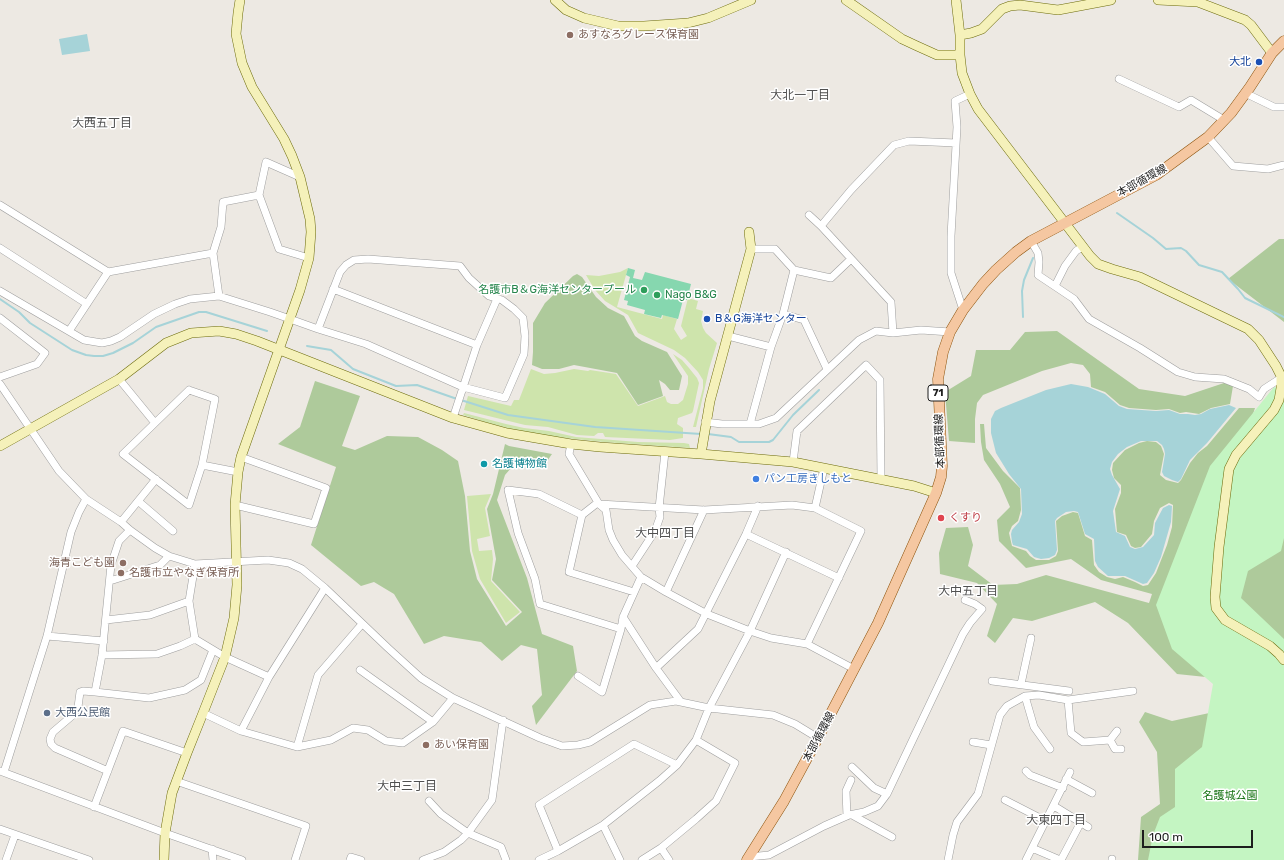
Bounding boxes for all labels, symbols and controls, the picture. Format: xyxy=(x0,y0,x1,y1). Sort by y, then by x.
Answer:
place label: あすなろグレース保育園 xyxy=(578,28,699,42)
marker: あすなろグレース保育園 xyxy=(565,30,575,40)
place label: 大北 xyxy=(1229,55,1251,69)
marker: 大北 xyxy=(1254,57,1264,67)
district label: 大北一丁目 xyxy=(770,89,830,103)
district label: 大西五丁目 xyxy=(72,117,132,131)
street label: 本部循環線 xyxy=(1115,162,1169,200)
place label: 名護市B＆G海洋センタープール xyxy=(478,283,636,297)
marker: 名護市B＆G海洋センタープール xyxy=(639,285,649,295)
place label: Nago B&G xyxy=(665,288,717,302)
marker: Nago B&G xyxy=(652,290,662,300)
place label: B＆G海洋センター xyxy=(715,312,807,326)
marker: B＆G海洋センター xyxy=(702,314,712,324)
road number: 71 xyxy=(928,385,948,401)
street label: 本部循環線 xyxy=(932,413,948,469)
place label: 名護博物館 xyxy=(492,457,547,471)
marker: 名護博物館 xyxy=(479,459,489,469)
place label: パン工房きしもと xyxy=(764,472,852,486)
marker: パン工房きしもと xyxy=(751,474,761,484)
place label: くすり xyxy=(949,511,982,525)
marker: くすり xyxy=(936,513,946,523)
district label: 大中四丁目 xyxy=(635,527,695,541)
place label: 海青こども園 xyxy=(49,556,115,570)
marker: 海青こども園 xyxy=(118,558,128,568)
place label: 名護市立やなぎ保育所 xyxy=(129,566,239,580)
marker: 名護市立やなぎ保育所 xyxy=(116,568,126,578)
district label: 大中五丁目 xyxy=(938,585,998,599)
place label: 大西公民館 xyxy=(55,706,110,720)
marker: 大西公民館 xyxy=(42,708,52,718)
street label: 本部循環線 xyxy=(800,710,838,764)
place label: あい保育園 xyxy=(434,738,489,752)
marker: あい保育園 xyxy=(421,740,431,750)
district label: 大中三丁目 xyxy=(377,780,437,794)
park label: 名護城公園 xyxy=(1203,789,1257,803)
district label: 大東四丁目 xyxy=(1026,814,1086,828)
scale bar xyxy=(1144,822,1255,848)
text: 100 m xyxy=(1149,830,1183,844)

